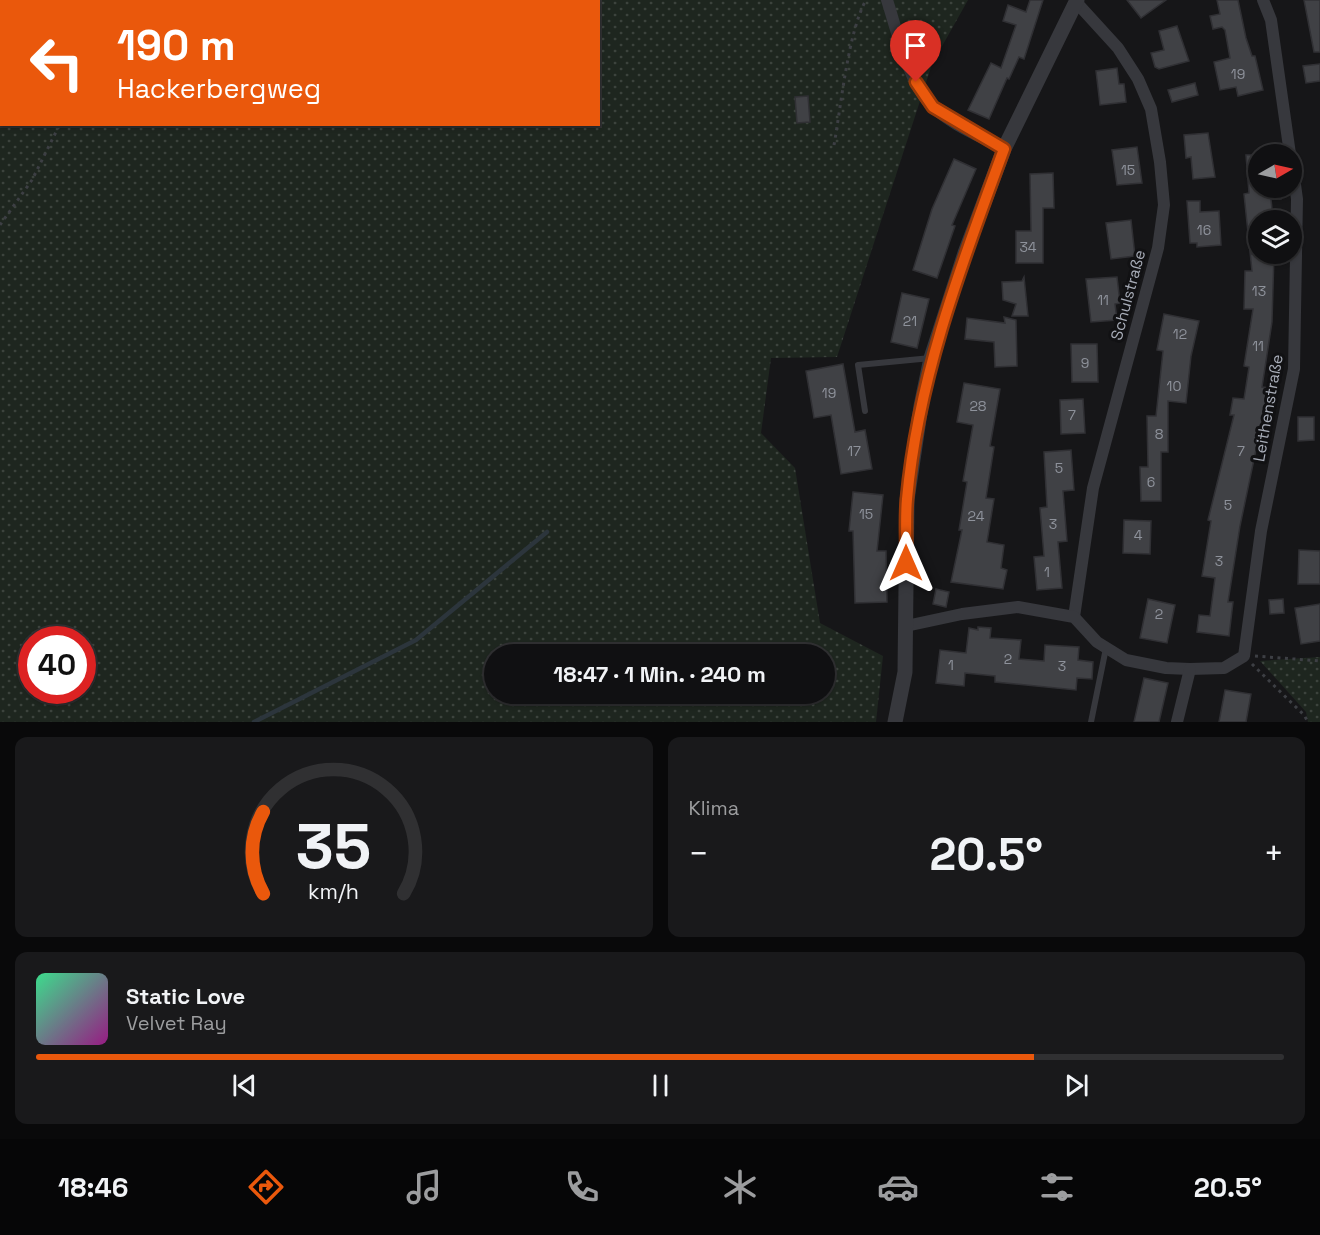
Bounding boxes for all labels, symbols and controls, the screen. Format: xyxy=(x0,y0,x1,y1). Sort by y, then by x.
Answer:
text: 190 m xyxy=(117,19,236,72)
pin xyxy=(890,20,941,82)
icon: left xyxy=(18,24,96,102)
icon: arrive xyxy=(899,29,932,62)
house number: 19 xyxy=(1231,65,1245,83)
text: Hackerbergweg xyxy=(117,71,321,106)
north arrow xyxy=(1248,144,1302,198)
map controls xyxy=(1248,144,1302,264)
house number: 15 xyxy=(1121,161,1135,179)
button: layers xyxy=(1248,210,1302,264)
house number: 16 xyxy=(1197,221,1211,239)
house number: 34 xyxy=(1019,238,1037,256)
street label: Schulstraße xyxy=(1106,247,1150,343)
house number: 13 xyxy=(1252,282,1266,300)
house number: 11 xyxy=(1097,291,1109,309)
house number: 21 xyxy=(903,312,917,330)
house number: 12 xyxy=(1173,325,1187,343)
house number: 11 xyxy=(1252,337,1264,355)
street label: Leithenstraße xyxy=(1248,353,1288,463)
house number: 9 xyxy=(1081,354,1089,372)
house number: 10 xyxy=(1167,377,1181,395)
house number: 19 xyxy=(822,384,836,402)
house number: 28 xyxy=(969,397,987,415)
house number: 7 xyxy=(1068,406,1076,424)
house number: 8 xyxy=(1155,425,1164,443)
house number: 17 xyxy=(847,442,861,460)
house number: 7 xyxy=(1237,442,1245,460)
house number: 5 xyxy=(1055,459,1063,477)
house number: 6 xyxy=(1147,473,1155,491)
house number: 5 xyxy=(1224,496,1232,514)
house number: 15 xyxy=(859,505,873,523)
house number: 24 xyxy=(968,507,985,525)
house number: 3 xyxy=(1049,515,1057,533)
house number: 4 xyxy=(1134,526,1143,544)
position arrow xyxy=(874,531,938,595)
house number: 3 xyxy=(1215,552,1223,570)
house number: 1 xyxy=(1044,563,1050,581)
house number: 2 xyxy=(1155,605,1163,623)
speed limit sign: 40 xyxy=(18,626,96,704)
house number: 2 xyxy=(1004,650,1012,668)
house number: 1 xyxy=(948,656,954,674)
house number: 3 xyxy=(1058,657,1066,675)
text: 18:47 · 1 Min. · 240 m xyxy=(553,660,766,688)
text: Klima xyxy=(689,795,739,821)
text: 35 xyxy=(296,807,371,886)
text: 20.5° xyxy=(930,826,1043,883)
text: − xyxy=(689,833,709,875)
text: + xyxy=(1264,833,1284,875)
text: km/h xyxy=(308,878,359,905)
text: Static Love xyxy=(126,982,245,1010)
text: Velvet Ray xyxy=(126,1010,227,1036)
icon: previous xyxy=(228,1069,261,1102)
icon: pause xyxy=(644,1069,677,1102)
icon: next xyxy=(1060,1069,1093,1102)
icon: directions xyxy=(245,1166,287,1208)
icon: music xyxy=(403,1166,445,1208)
icon: phone xyxy=(561,1166,603,1208)
icon: climate xyxy=(719,1166,761,1208)
icon: car xyxy=(877,1166,919,1208)
icon: filters xyxy=(1036,1166,1078,1208)
text: 18:46 xyxy=(58,1170,128,1205)
text: 20.5° xyxy=(1194,1170,1262,1205)

